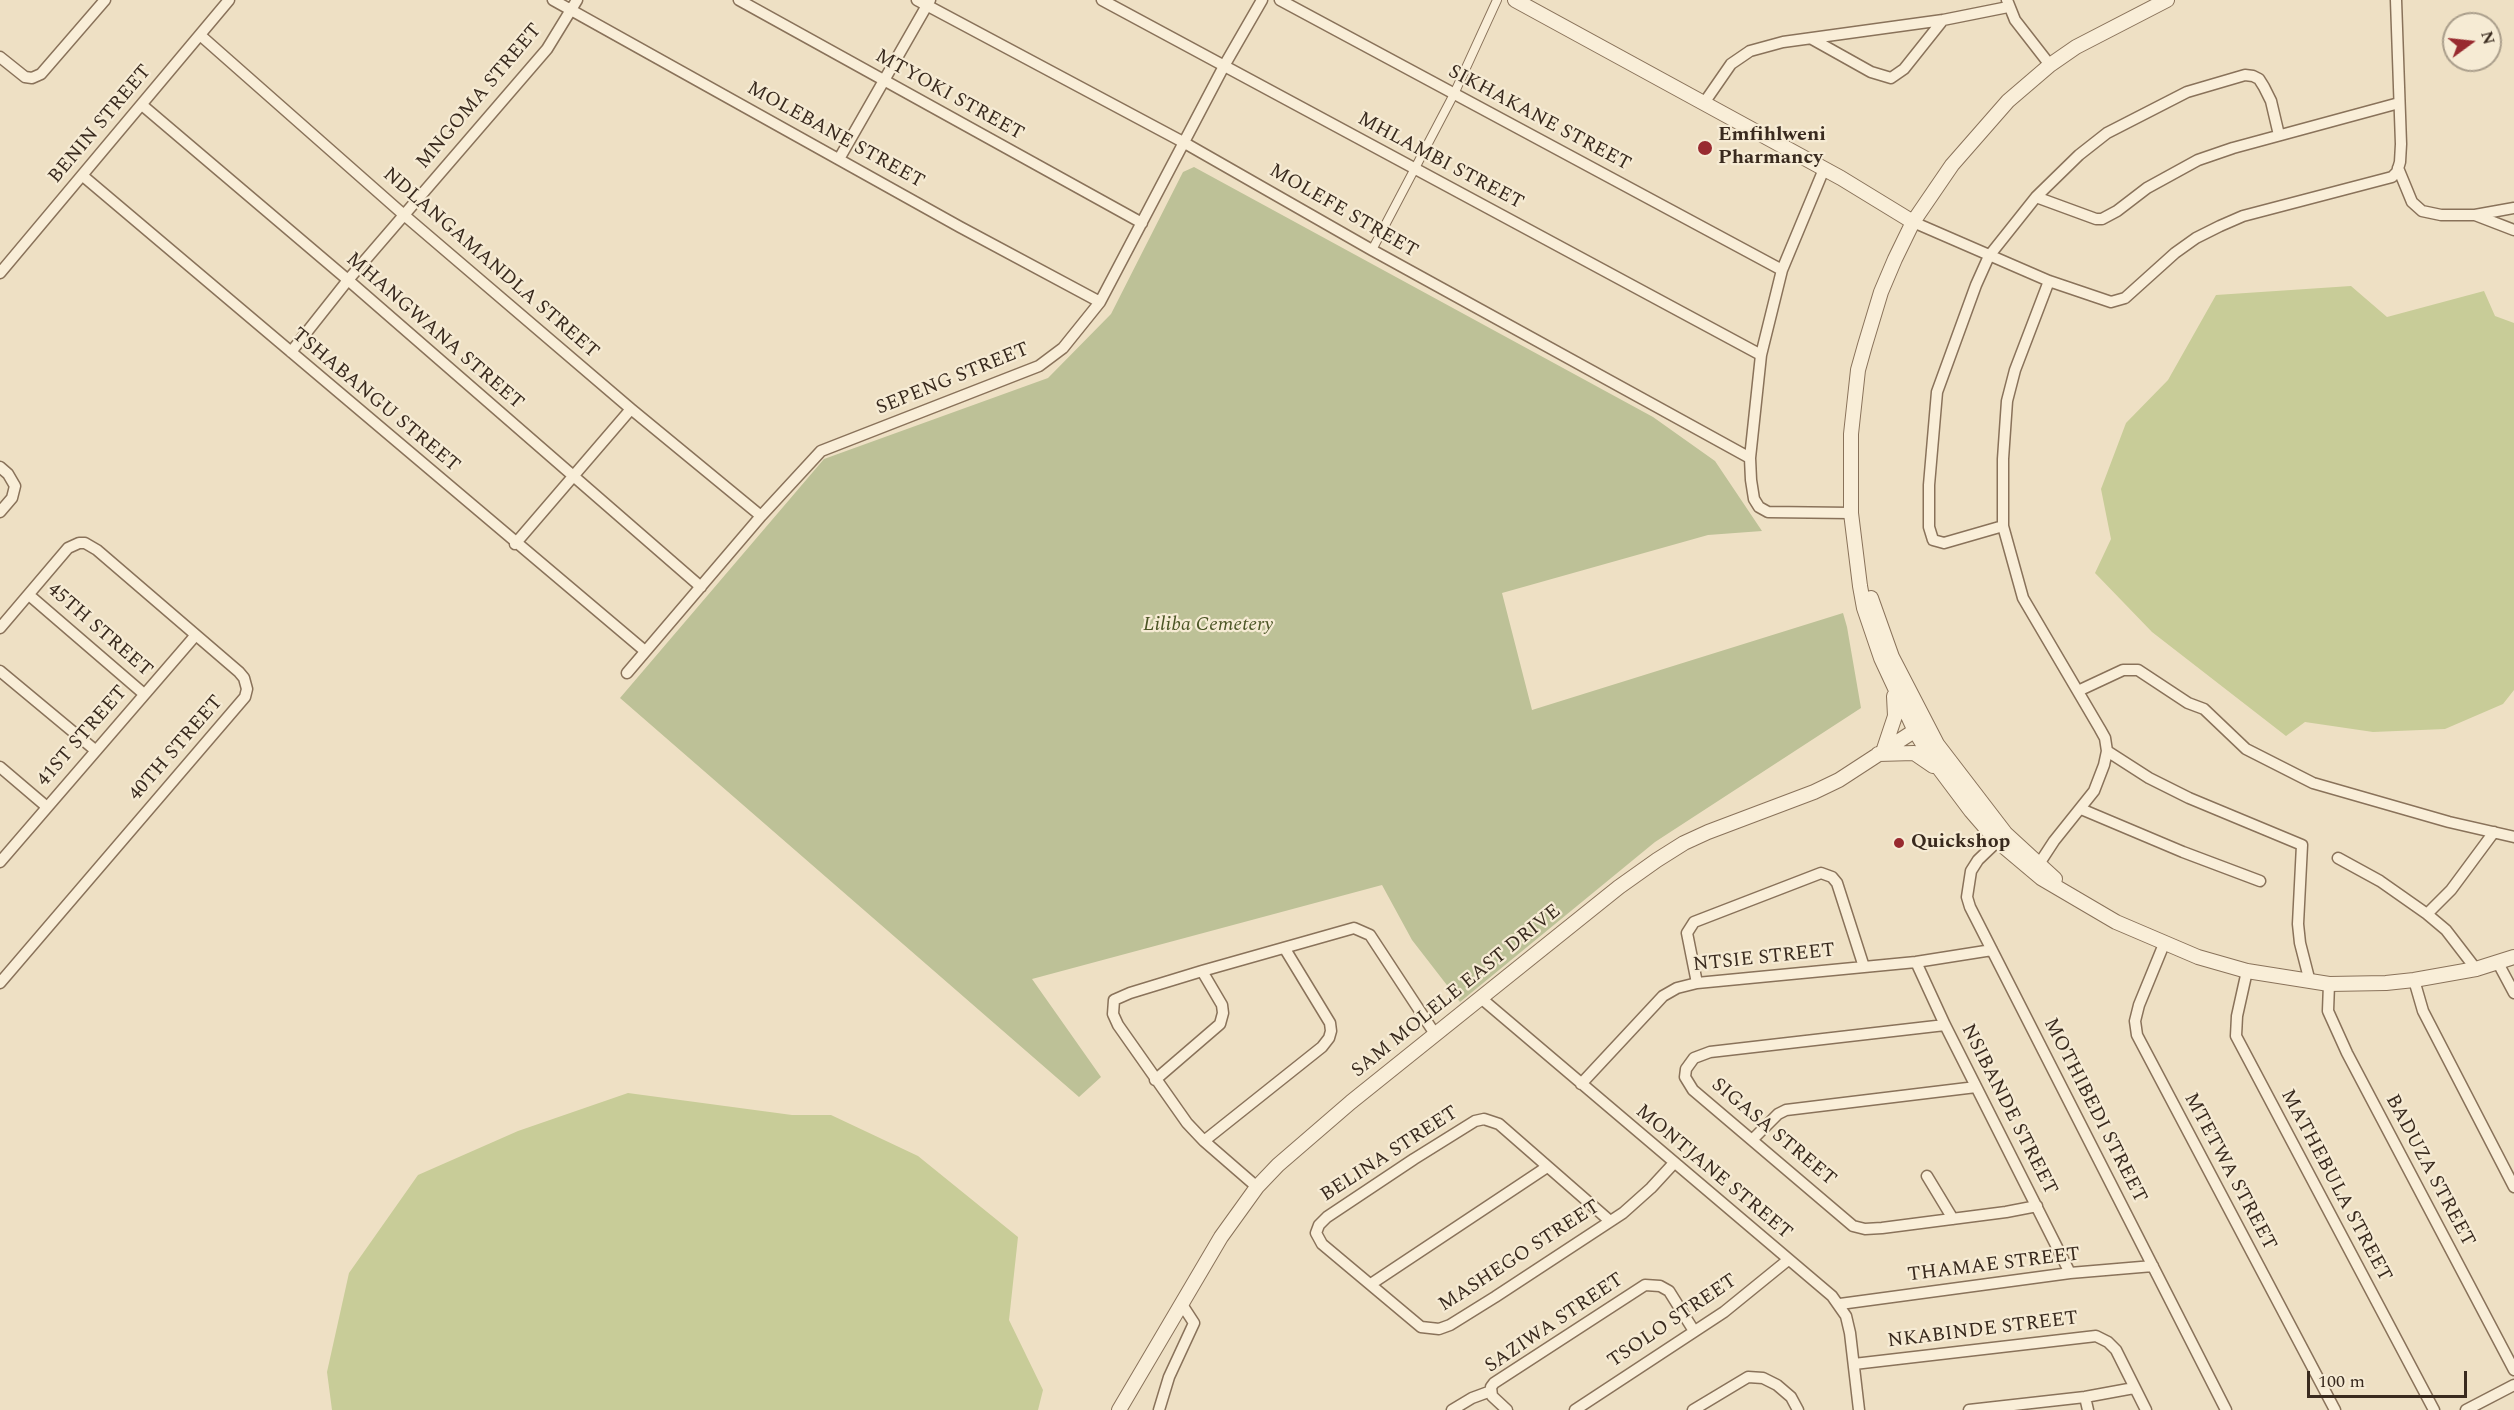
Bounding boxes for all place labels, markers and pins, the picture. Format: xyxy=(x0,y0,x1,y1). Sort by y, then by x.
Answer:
place label: Emfihlweni Pharmancy xyxy=(1718,124,1826,171)
marker: Emfihlweni Pharmancy xyxy=(1696,139,1714,157)
place label: Quickshop xyxy=(1911,831,2010,855)
marker: Quickshop xyxy=(1892,836,1906,850)

